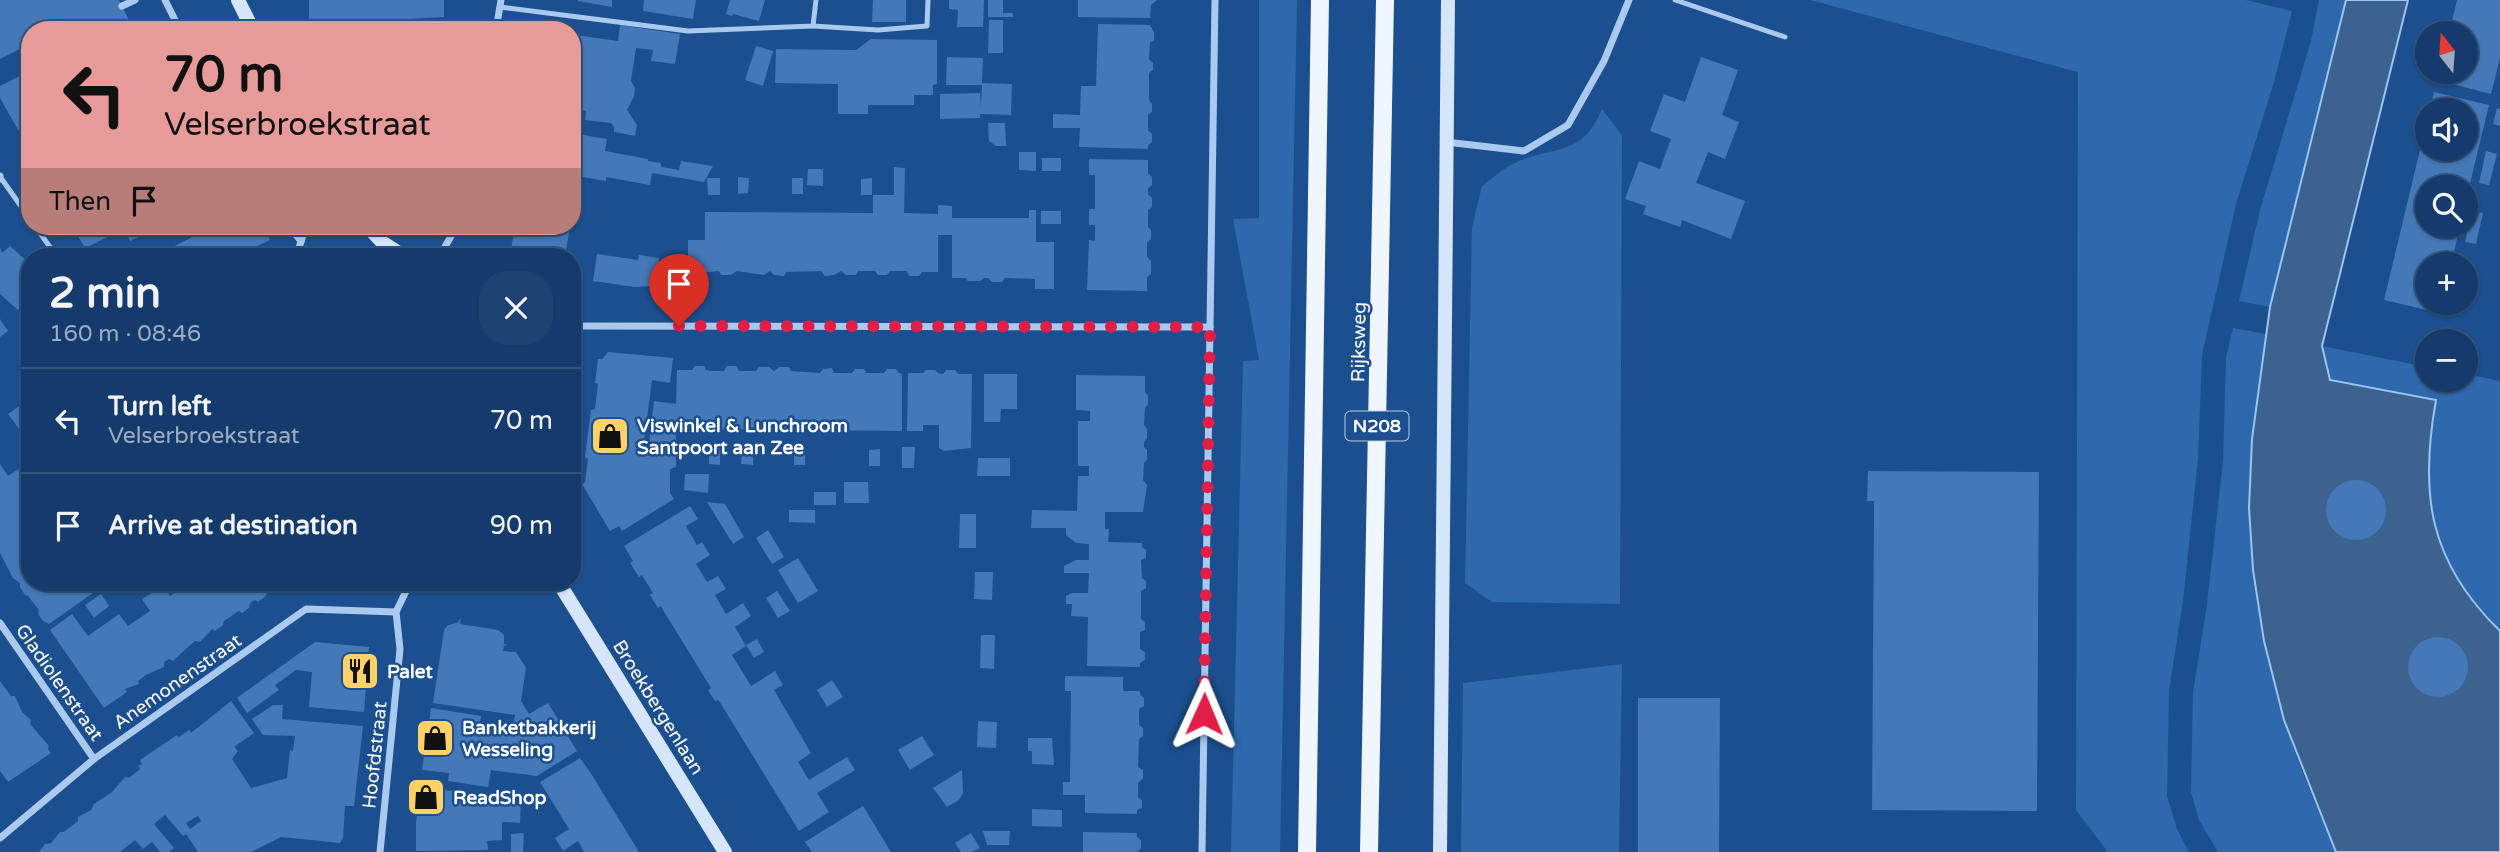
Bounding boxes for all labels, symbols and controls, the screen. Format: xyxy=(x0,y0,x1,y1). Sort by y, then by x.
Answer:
north arrow xyxy=(2415,21,2478,84)
map controls xyxy=(2415,21,2478,392)
text: 70 m xyxy=(164,46,283,105)
icon: left xyxy=(49,49,140,140)
button: sound xyxy=(2415,98,2478,161)
text: Velserbroekstraat xyxy=(164,106,431,144)
button: search xyxy=(2415,175,2478,238)
icon: arrive xyxy=(125,182,163,220)
text: Then xyxy=(49,186,111,217)
button: + xyxy=(2415,252,2478,315)
pin xyxy=(649,254,709,326)
icon: arrive xyxy=(660,265,698,303)
text: 2 min xyxy=(49,268,161,319)
button: close xyxy=(479,271,553,345)
street label: Rijksweg xyxy=(1347,302,1371,382)
text: 160 m · 08:46 xyxy=(49,320,201,348)
button: − xyxy=(2415,329,2478,392)
text: Turn left xyxy=(108,391,211,422)
icon: left xyxy=(49,402,87,440)
text: 70 m xyxy=(490,405,553,436)
road number: N208 xyxy=(1346,412,1408,440)
shop icon: Viswinkel & Lunchroom Santpoort aan Zee xyxy=(589,415,631,457)
place label: Viswinkel & Lunchroom Santpoort aan Zee xyxy=(637,415,848,460)
text: Velserbroekstraat xyxy=(108,422,300,450)
icon: arrive xyxy=(49,507,87,545)
text: Arrive at destination xyxy=(108,510,358,541)
text: 90 m xyxy=(490,510,553,541)
street label: Gladiolenstraat xyxy=(11,620,108,745)
street label: Anemonenstraat xyxy=(109,629,246,734)
street label: Broekbergenlaan xyxy=(608,636,708,779)
restaurant icon: Palet xyxy=(339,650,381,692)
place label: Palet xyxy=(387,661,433,683)
position arrow xyxy=(1167,677,1241,751)
street label: Hoofdstraat xyxy=(358,700,392,810)
shop icon: Banketbakkerij Wesseling xyxy=(414,717,456,759)
place label: Banketbakkerij Wesseling xyxy=(462,717,596,762)
shop icon: ReadShop xyxy=(405,776,447,818)
place label: ReadShop xyxy=(453,787,546,810)

